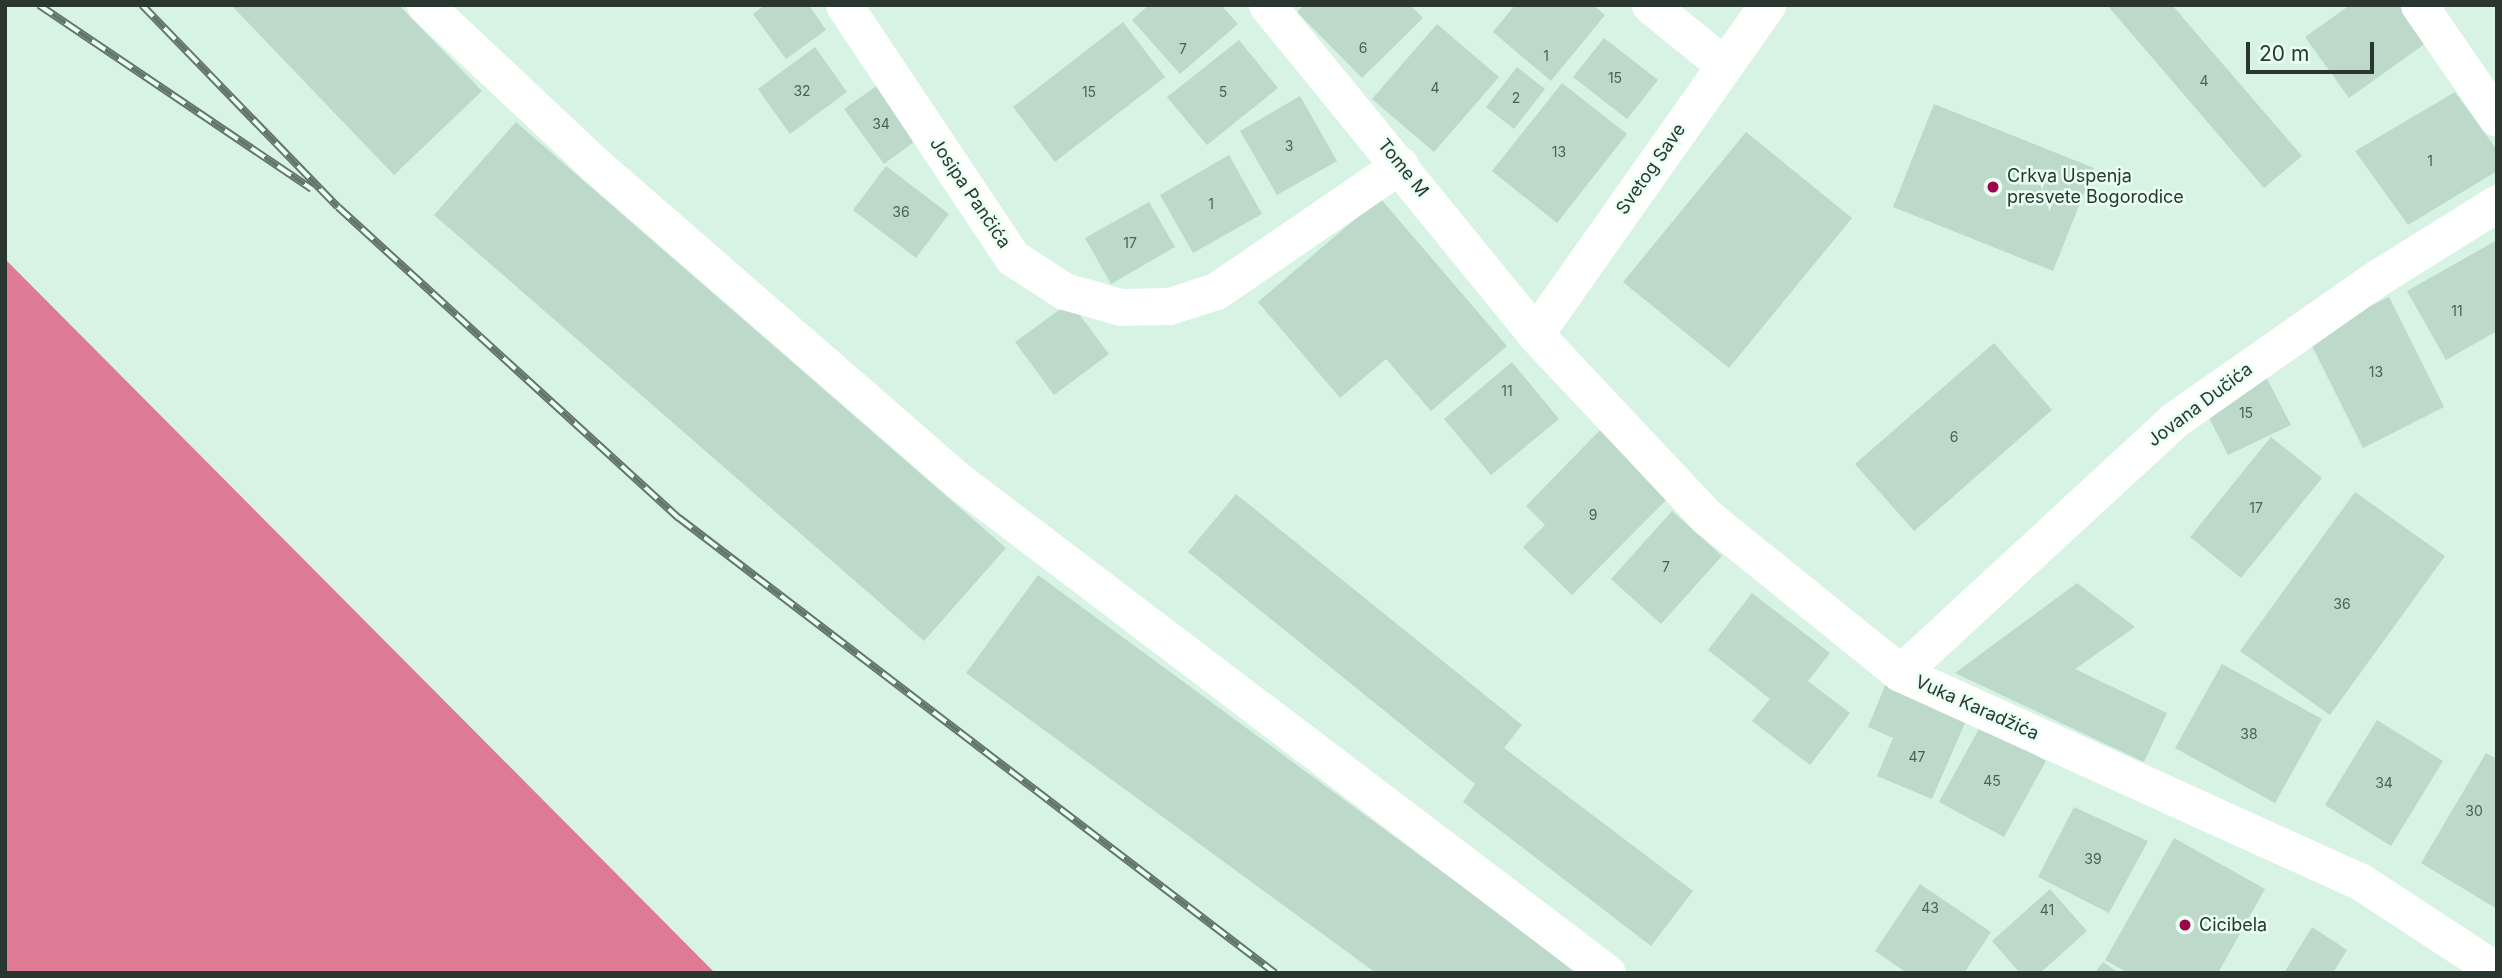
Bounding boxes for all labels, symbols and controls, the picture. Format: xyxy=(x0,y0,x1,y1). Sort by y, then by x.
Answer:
scale bar xyxy=(2250,28,2378,72)
house number: 6 xyxy=(1359,40,1367,56)
house number: 7 xyxy=(1179,41,1187,57)
text: 20 m xyxy=(2259,41,2309,66)
house number: 1 xyxy=(1543,48,1549,64)
house number: 15 xyxy=(1608,70,1622,86)
house number: 4 xyxy=(2199,73,2209,89)
house number: 4 xyxy=(1430,80,1440,96)
house number: 32 xyxy=(793,83,811,99)
house number: 15 xyxy=(1082,84,1096,100)
house number: 5 xyxy=(1219,84,1227,100)
house number: 2 xyxy=(1512,90,1520,106)
house number: 34 xyxy=(872,116,890,132)
street label: Svetog Save xyxy=(1612,119,1690,219)
street label: Josipa Pančića xyxy=(925,134,1015,252)
street label: Tome M xyxy=(1373,135,1433,201)
house number: 3 xyxy=(1285,138,1293,154)
house number: 13 xyxy=(1552,144,1566,160)
house number: 1 xyxy=(2427,153,2433,169)
place label: Crkva Uspenja presvete Bogorodice xyxy=(2007,166,2184,208)
marker: Crkva Uspenja presvete Bogorodice xyxy=(1985,179,2001,195)
house number: 1 xyxy=(1208,196,1214,212)
house number: 36 xyxy=(892,204,910,220)
house number: 17 xyxy=(1123,235,1137,251)
house number: 11 xyxy=(2451,303,2463,319)
street label: Jovana Dučića xyxy=(2143,359,2257,451)
house number: 13 xyxy=(2369,364,2383,380)
house number: 11 xyxy=(1501,383,1513,399)
house number: 15 xyxy=(2239,405,2253,421)
house number: 6 xyxy=(1950,429,1958,445)
house number: 17 xyxy=(2249,500,2263,516)
house number: 9 xyxy=(1589,507,1597,523)
house number: 7 xyxy=(1662,559,1670,575)
house number: 36 xyxy=(2333,596,2351,612)
street label: Vuka Karadžića xyxy=(1912,671,2042,745)
house number: 38 xyxy=(2240,726,2258,742)
house number: 47 xyxy=(1909,749,1925,765)
house number: 45 xyxy=(1983,773,2001,789)
house number: 34 xyxy=(2375,775,2393,791)
house number: 30 xyxy=(2465,803,2483,819)
house number: 39 xyxy=(2084,851,2102,867)
house number: 43 xyxy=(1921,900,1939,916)
house number: 41 xyxy=(2040,902,2054,918)
place label: Cicibela xyxy=(2199,914,2267,936)
marker: Cicibela xyxy=(2177,917,2193,933)

